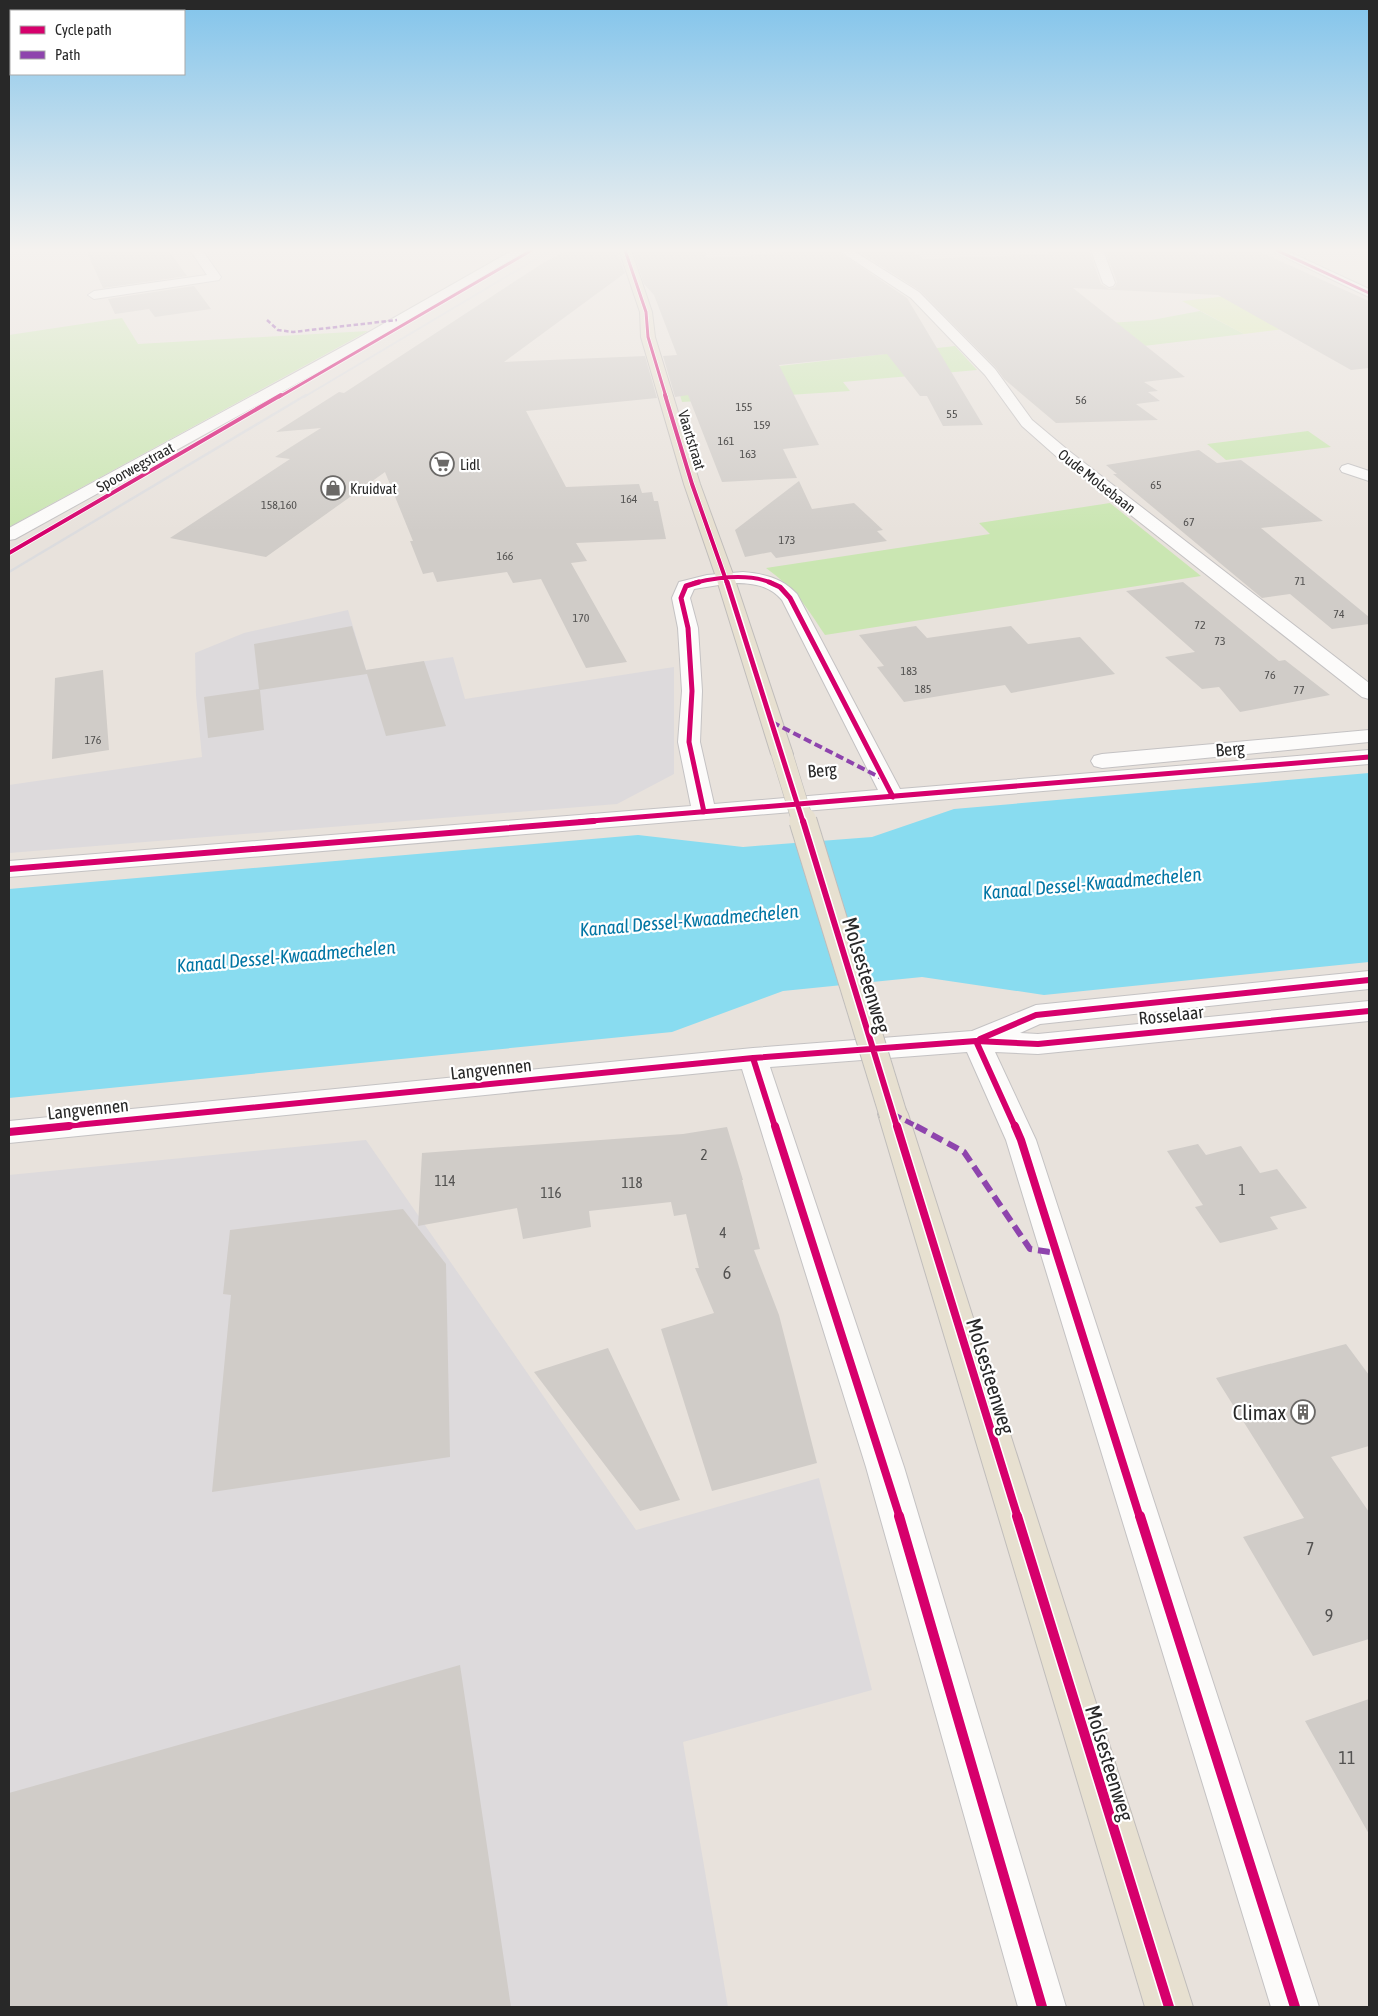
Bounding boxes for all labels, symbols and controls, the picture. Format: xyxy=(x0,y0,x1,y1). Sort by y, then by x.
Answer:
legend xyxy=(10,10,185,75)
text: Cycle path xyxy=(55,21,112,38)
text: Path xyxy=(55,46,81,63)
house number: 56 xyxy=(1075,393,1087,407)
house number: 155 xyxy=(736,400,752,414)
house number: 55 xyxy=(946,407,958,421)
street label: Vaartstraat xyxy=(675,408,709,472)
house number: 159 xyxy=(754,418,771,432)
house number: 161 xyxy=(718,434,735,448)
street label: Spoorwegstraat xyxy=(93,439,177,495)
street label: Oude Molsebaan xyxy=(1055,446,1139,516)
house number: 163 xyxy=(740,447,756,461)
supermarket icon: Lidl xyxy=(429,451,455,477)
place label: Lidl xyxy=(460,456,480,473)
shop icon: Kruidvat xyxy=(320,475,346,501)
house number: 65 xyxy=(1150,478,1162,492)
place label: Kruidvat xyxy=(350,480,397,497)
house number: 164 xyxy=(621,492,638,506)
house number: 158,160 xyxy=(261,498,297,512)
house number: 67 xyxy=(1183,515,1195,529)
house number: 173 xyxy=(779,533,795,547)
house number: 166 xyxy=(497,549,514,563)
house number: 71 xyxy=(1294,574,1306,588)
house number: 74 xyxy=(1333,607,1345,621)
house number: 170 xyxy=(573,611,590,625)
house number: 72 xyxy=(1194,618,1206,632)
house number: 73 xyxy=(1214,634,1226,648)
house number: 183 xyxy=(901,664,917,678)
house number: 76 xyxy=(1264,668,1276,682)
house number: 185 xyxy=(915,682,931,696)
house number: 77 xyxy=(1293,683,1305,697)
house number: 176 xyxy=(85,733,102,747)
street label: Berg xyxy=(1215,737,1246,761)
street label: Berg xyxy=(807,758,838,782)
water label: Kanaal Dessel-Kwaadmechelen xyxy=(982,862,1202,904)
water label: Kanaal Dessel-Kwaadmechelen xyxy=(579,899,799,941)
street label: Molsesteenweg xyxy=(838,914,896,1036)
water label: Kanaal Dessel-Kwaadmechelen xyxy=(176,935,396,977)
street label: Rosselaar xyxy=(1137,1001,1205,1029)
street label: Langvennen xyxy=(449,1054,533,1084)
street label: Langvennen xyxy=(46,1094,130,1124)
house number: 2 xyxy=(700,1146,708,1163)
house number: 114 xyxy=(434,1172,456,1189)
house number: 118 xyxy=(621,1174,643,1191)
house number: 1 xyxy=(1238,1181,1246,1198)
house number: 116 xyxy=(540,1184,562,1201)
house number: 4 xyxy=(719,1224,727,1241)
house number: 6 xyxy=(723,1262,731,1283)
street label: Molsesteenweg xyxy=(962,1315,1020,1437)
building icon: Climax xyxy=(1290,1399,1316,1425)
place label: Climax xyxy=(1233,1400,1287,1424)
house number: 7 xyxy=(1306,1538,1314,1559)
house number: 9 xyxy=(1325,1605,1333,1626)
street label: Molsesteenweg xyxy=(1081,1702,1139,1824)
house number: 11 xyxy=(1339,1747,1355,1768)

